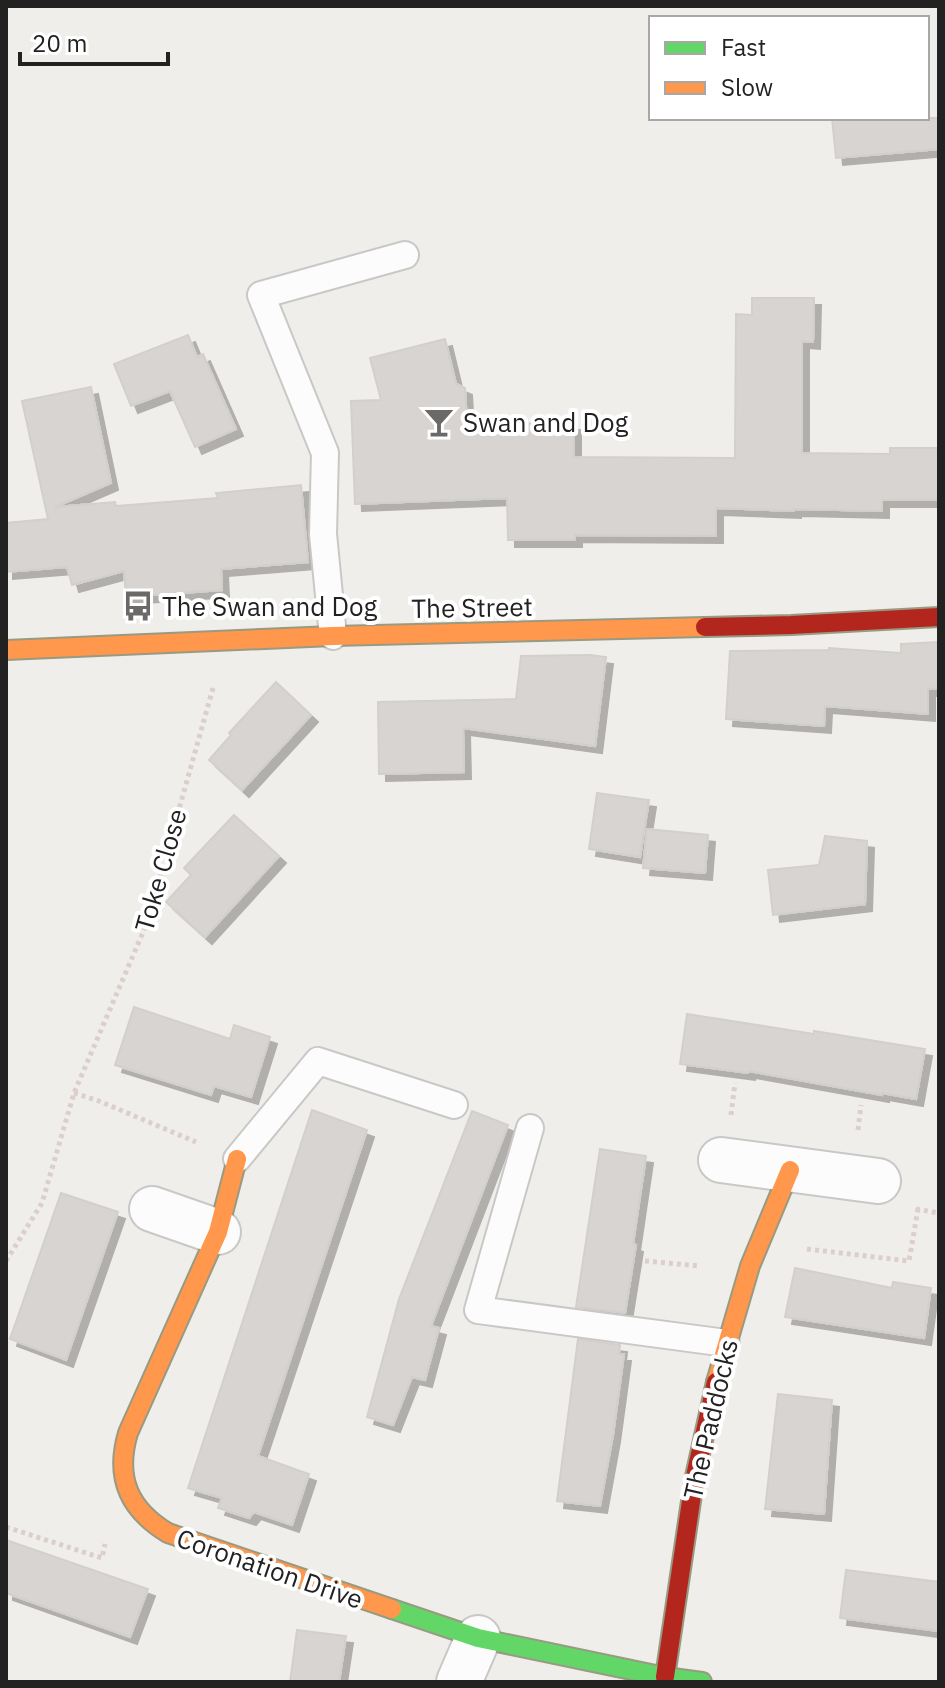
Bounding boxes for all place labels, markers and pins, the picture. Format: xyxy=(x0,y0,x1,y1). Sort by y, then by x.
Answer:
bar icon: Swan and Dog xyxy=(422,405,456,439)
place label: Swan and Dog xyxy=(463,405,629,439)
bus stop icon: The Swan and Dog xyxy=(121,589,155,623)
place label: The Swan and Dog xyxy=(162,589,378,623)

